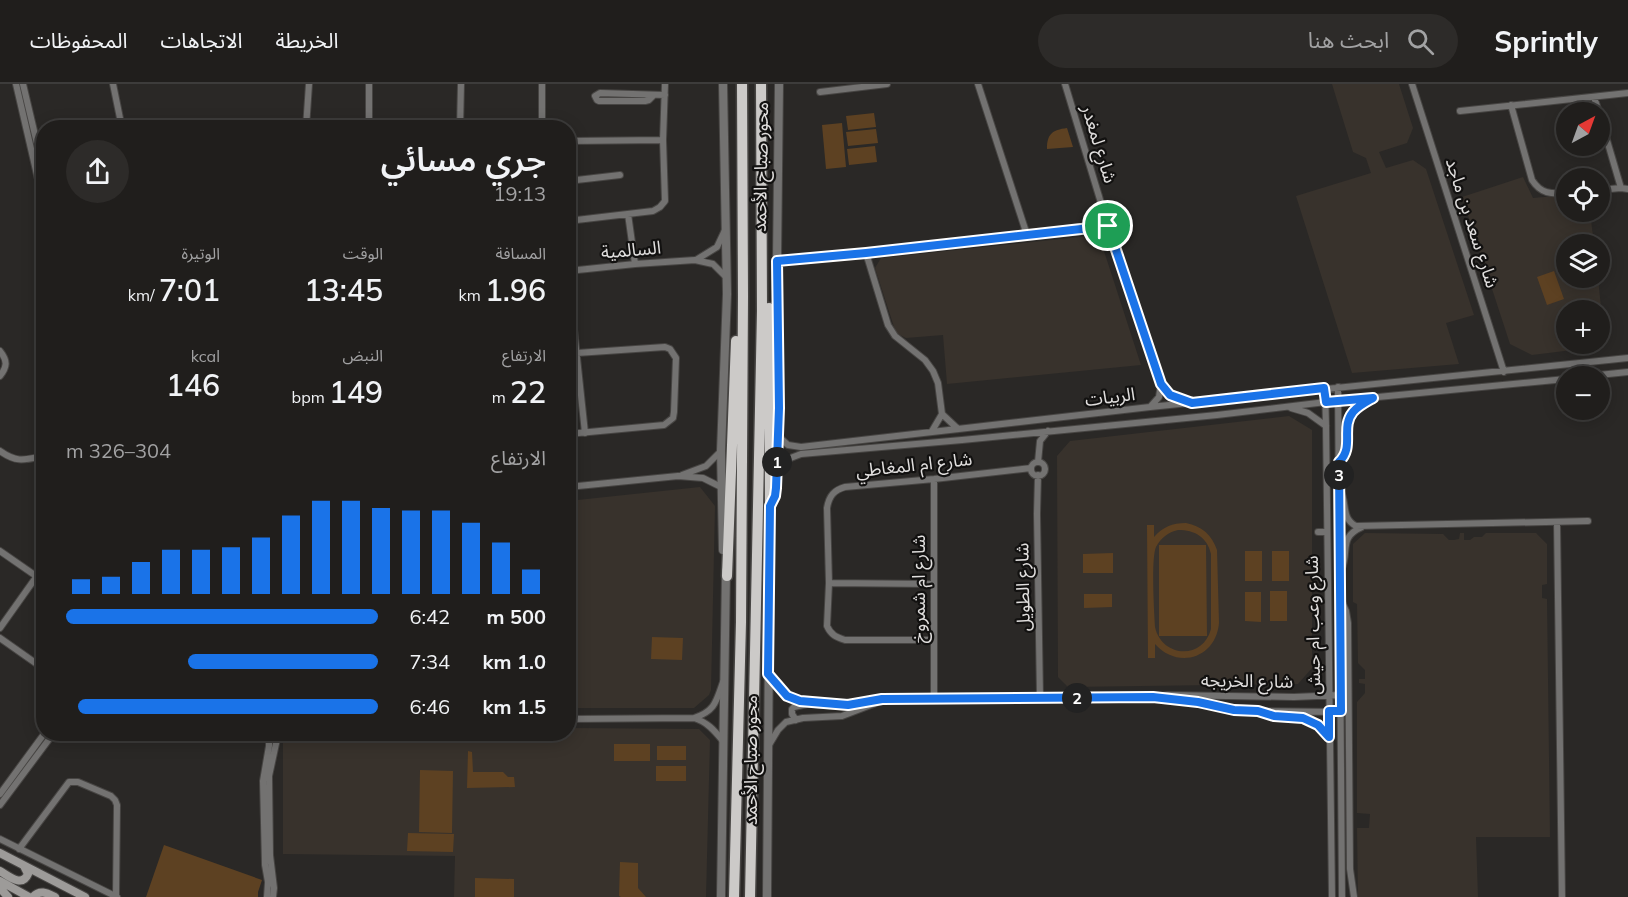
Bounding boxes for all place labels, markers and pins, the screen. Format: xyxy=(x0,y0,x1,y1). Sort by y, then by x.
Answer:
pin xyxy=(1082,200,1133,251)
pin: 1 xyxy=(762,447,792,477)
pin: 3 xyxy=(1324,460,1354,490)
pin: 2 xyxy=(1062,683,1092,713)

